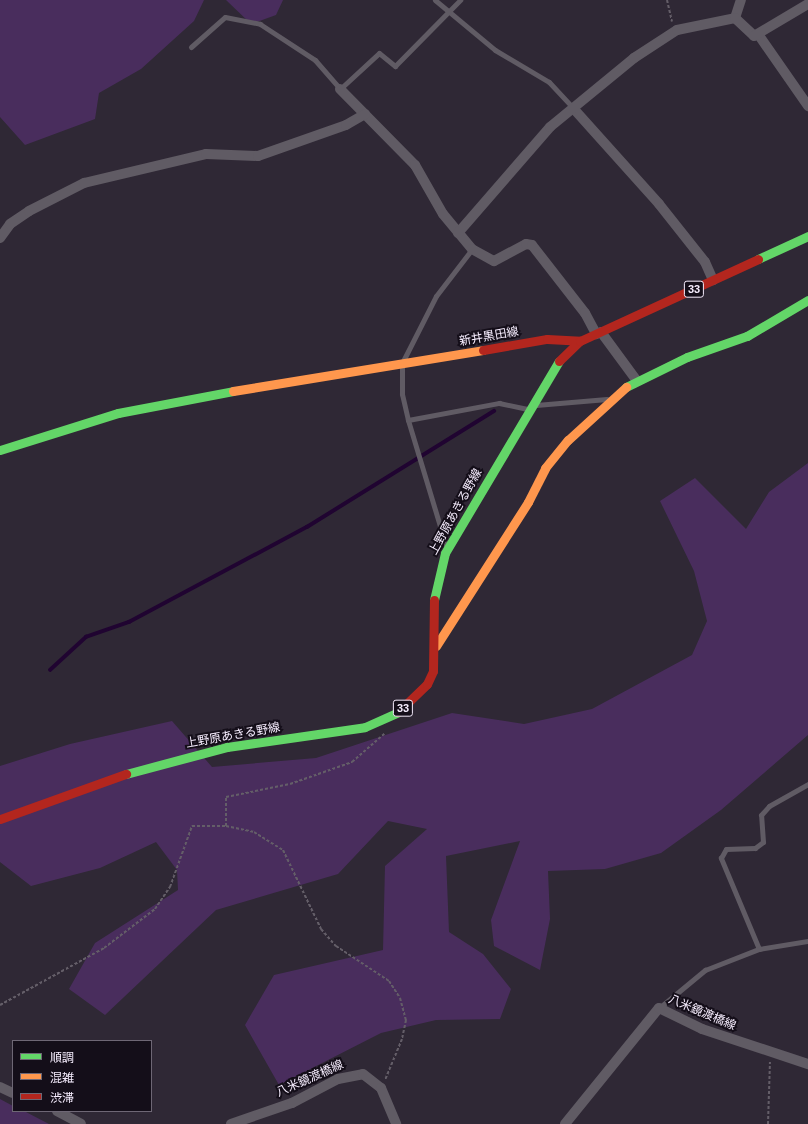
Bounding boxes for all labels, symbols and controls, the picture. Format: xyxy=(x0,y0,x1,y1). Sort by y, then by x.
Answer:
road number: 33 xyxy=(683,280,705,298)
street label: 新井黒田線 xyxy=(458,325,520,349)
street label: 上野原あきる野線 xyxy=(426,467,486,557)
road number: 33 xyxy=(392,699,414,717)
street label: 上野原あきる野線 xyxy=(184,721,282,751)
street label: 八米鏡渡橋線 xyxy=(666,992,738,1034)
legend xyxy=(12,1040,152,1112)
text: 順調 xyxy=(50,1051,74,1065)
street label: 八米鏡渡橋線 xyxy=(274,1058,346,1100)
text: 混雑 xyxy=(50,1071,74,1085)
text: 渋滞 xyxy=(50,1091,74,1105)

